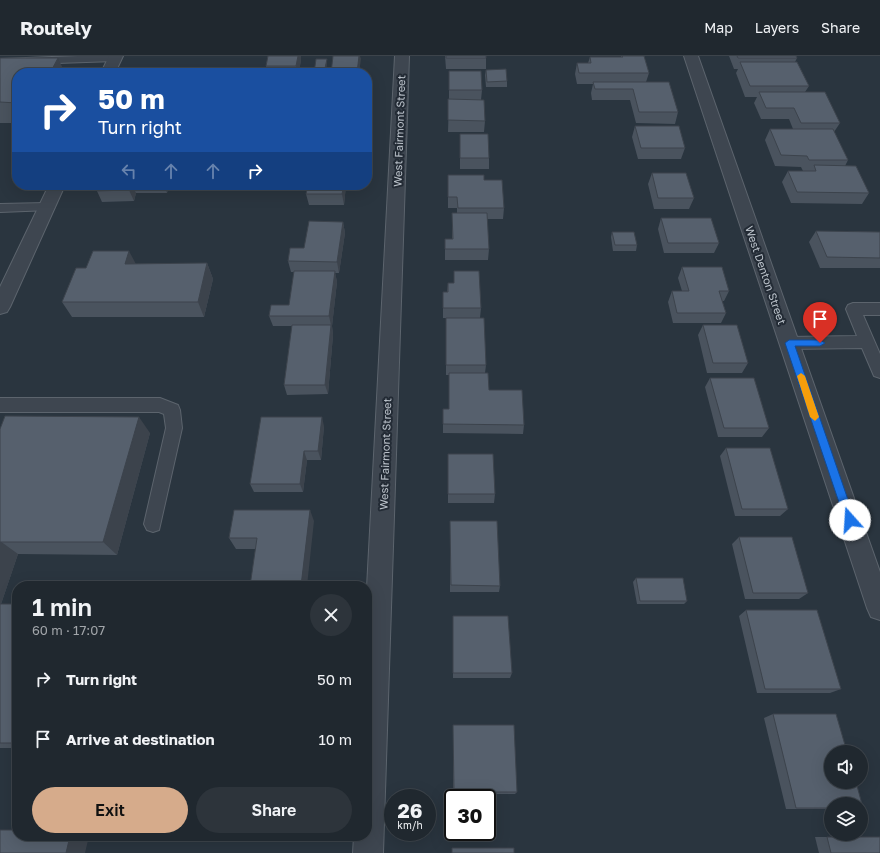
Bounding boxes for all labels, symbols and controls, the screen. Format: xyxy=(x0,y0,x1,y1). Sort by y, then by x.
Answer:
text: Routely xyxy=(20,16,92,39)
text: Map xyxy=(704,19,733,36)
text: Layers xyxy=(755,19,799,36)
text: Share xyxy=(821,19,860,36)
street label: West Fairmont Street xyxy=(391,75,407,187)
text: 50 m xyxy=(98,82,165,115)
icon: right xyxy=(32,84,84,136)
text: Turn right xyxy=(98,116,182,138)
icon: left xyxy=(118,160,140,182)
icon: ahead xyxy=(160,160,182,182)
icon: ahead xyxy=(202,160,224,182)
icon: right xyxy=(244,160,266,182)
street label: West Denton Street xyxy=(743,224,789,326)
pin xyxy=(803,302,837,343)
icon: arrive xyxy=(809,308,831,330)
street label: West Fairmont Street xyxy=(377,398,393,510)
position arrow xyxy=(829,499,871,541)
text: 1 min xyxy=(32,592,92,621)
button: close xyxy=(310,594,352,636)
text: 60 m · 17:07 xyxy=(32,622,105,638)
icon: right xyxy=(32,668,54,690)
text: Turn right xyxy=(66,670,137,688)
text: 50 m xyxy=(317,670,352,688)
icon: arrive xyxy=(32,728,54,750)
text: Arrive at destination xyxy=(66,730,215,748)
text: 10 m xyxy=(318,730,352,748)
map controls xyxy=(824,745,868,841)
button: sound xyxy=(824,745,868,789)
button: Exit xyxy=(32,787,188,833)
button: Share xyxy=(196,787,352,833)
speed limit sign: 30 xyxy=(444,789,496,841)
button: layers xyxy=(824,797,868,841)
text: 26 xyxy=(398,798,422,822)
text: km/h xyxy=(397,819,423,831)

